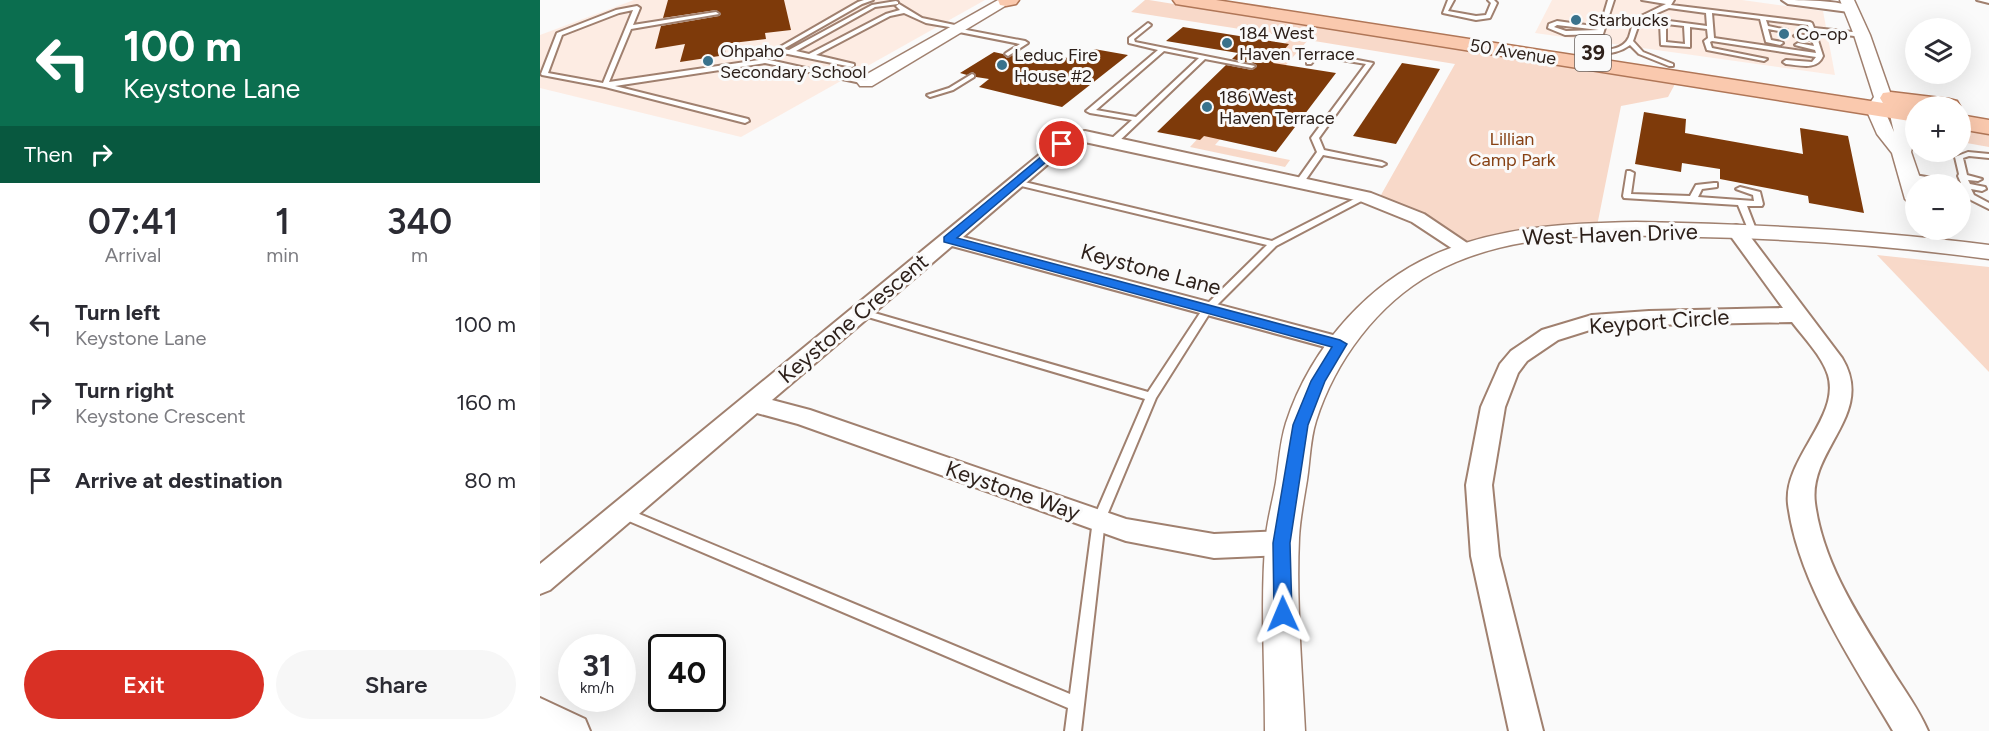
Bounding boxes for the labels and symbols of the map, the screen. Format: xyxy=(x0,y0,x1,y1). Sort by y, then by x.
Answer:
place label: Starbucks xyxy=(1588,9,1669,31)
marker: Starbucks xyxy=(1569,13,1583,27)
place label: 184 West Haven Terrace xyxy=(1239,22,1355,65)
place label: Co-op xyxy=(1796,23,1848,45)
marker: Co-op xyxy=(1777,27,1791,41)
street label: 50 Avenue xyxy=(1468,34,1558,70)
road number: 39 xyxy=(1575,35,1611,71)
marker: 184 West Haven Terrace xyxy=(1220,36,1234,50)
place label: Ohpaho Secondary School xyxy=(720,40,867,83)
place label: Leduc Fire House #2 xyxy=(1014,44,1098,87)
marker: Ohpaho Secondary School xyxy=(701,54,715,68)
marker: Leduc Fire House #2 xyxy=(995,58,1009,72)
place label: 186 West Haven Terrace xyxy=(1219,86,1335,129)
marker: 186 West Haven Terrace xyxy=(1200,100,1214,114)
pin xyxy=(1036,118,1087,169)
park label: Lillian Camp Park xyxy=(1469,128,1556,171)
street label: West Haven Drive xyxy=(1522,218,1698,251)
street label: Keystone Lane xyxy=(1078,238,1224,301)
street label: Keystone Crescent xyxy=(773,248,934,389)
street label: Keyport Circle xyxy=(1588,303,1730,340)
street label: Keystone Way xyxy=(942,455,1084,526)
position arrow xyxy=(1251,582,1315,646)
speed limit sign: 40 xyxy=(648,634,726,712)

